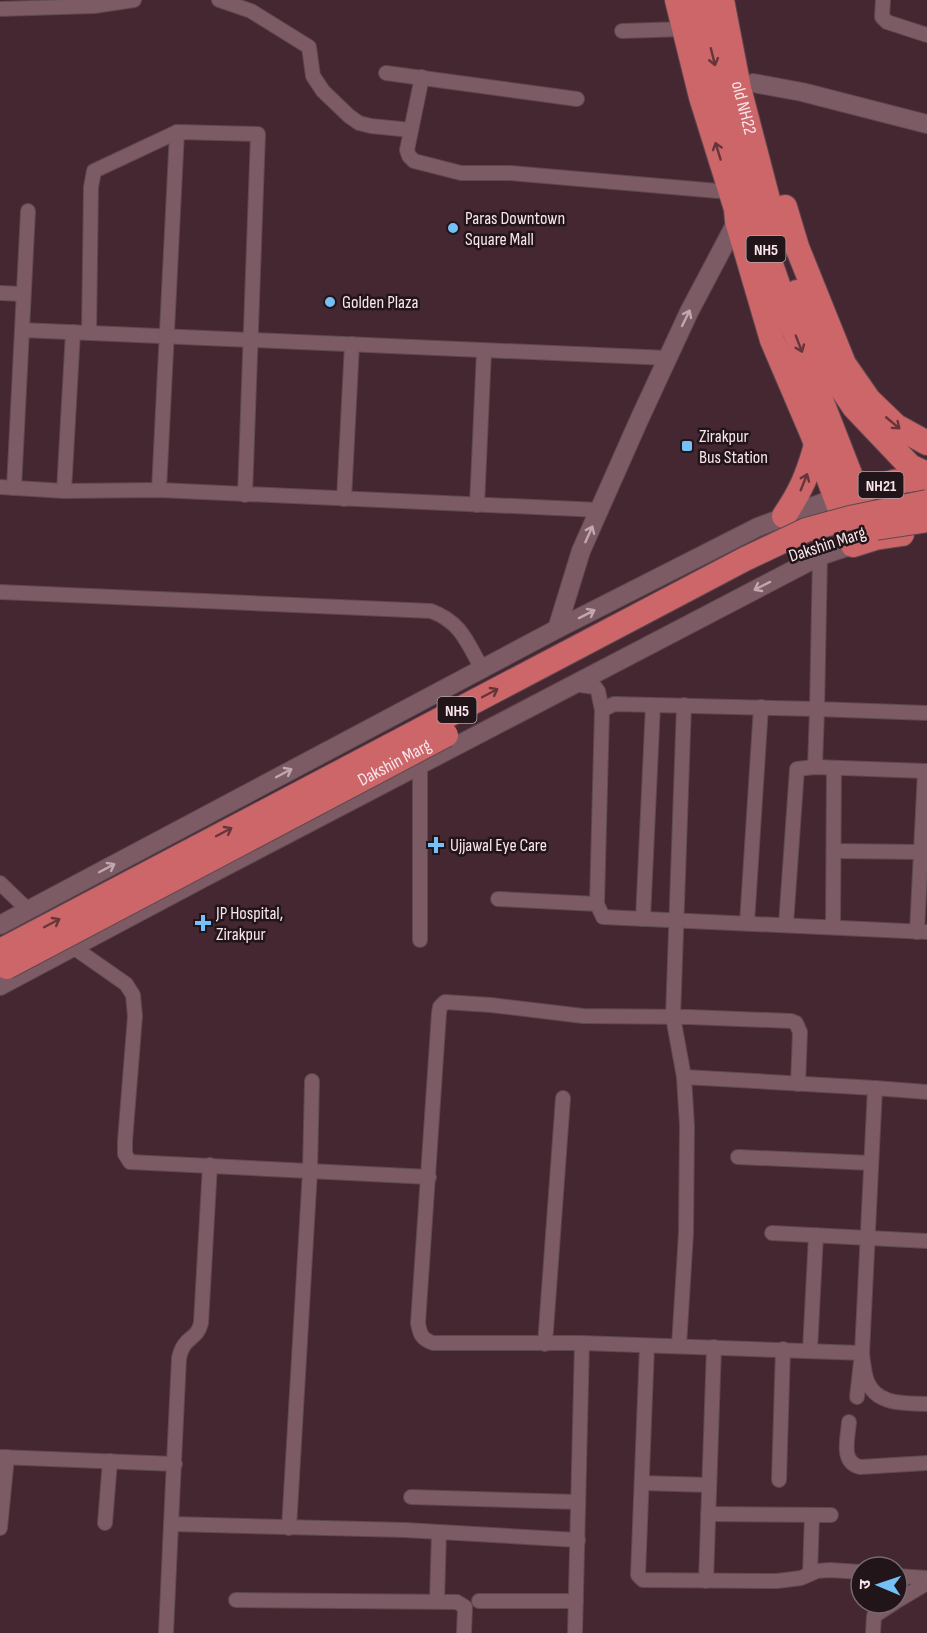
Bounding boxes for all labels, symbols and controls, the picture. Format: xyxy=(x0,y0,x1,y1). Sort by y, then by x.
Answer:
one-way arrow xyxy=(708,47,720,66)
street label: old NH22 xyxy=(727,79,761,137)
one-way arrow xyxy=(712,142,723,161)
place label: Paras Downtown Square Mall xyxy=(465,208,565,250)
marker: Paras Downtown Square Mall xyxy=(446,221,460,235)
road number: NH5 xyxy=(746,236,786,262)
place label: Golden Plaza xyxy=(342,292,418,313)
marker: Golden Plaza xyxy=(323,295,337,309)
one-way arrow xyxy=(681,309,693,327)
one-way arrow xyxy=(794,334,805,353)
one-way arrow xyxy=(885,416,901,429)
place label: Zirakpur Bus Station xyxy=(699,426,768,468)
marker: Zirakpur Bus Station xyxy=(680,439,694,453)
road number: NH21 xyxy=(858,472,904,498)
one-way arrow xyxy=(799,474,810,492)
street label: Dakshin Marg xyxy=(786,522,868,567)
one-way arrow xyxy=(583,525,595,543)
one-way arrow xyxy=(753,581,771,593)
one-way arrow xyxy=(577,607,595,619)
one-way arrow xyxy=(481,687,498,699)
road number: NH5 xyxy=(438,697,476,723)
street label: Dakshin Marg xyxy=(354,735,435,791)
one-way arrow xyxy=(275,767,292,779)
one-way arrow xyxy=(215,826,233,838)
place label: Ujjawal Eye Care xyxy=(450,835,547,856)
marker: Ujjawal Eye Care xyxy=(427,836,445,854)
one-way arrow xyxy=(98,862,115,874)
place label: JP Hospital, Zirakpur xyxy=(215,903,283,945)
marker: JP Hospital, Zirakpur xyxy=(194,914,212,932)
one-way arrow xyxy=(42,917,60,928)
north arrow xyxy=(849,1555,909,1615)
text: उ xyxy=(856,1579,875,1590)

